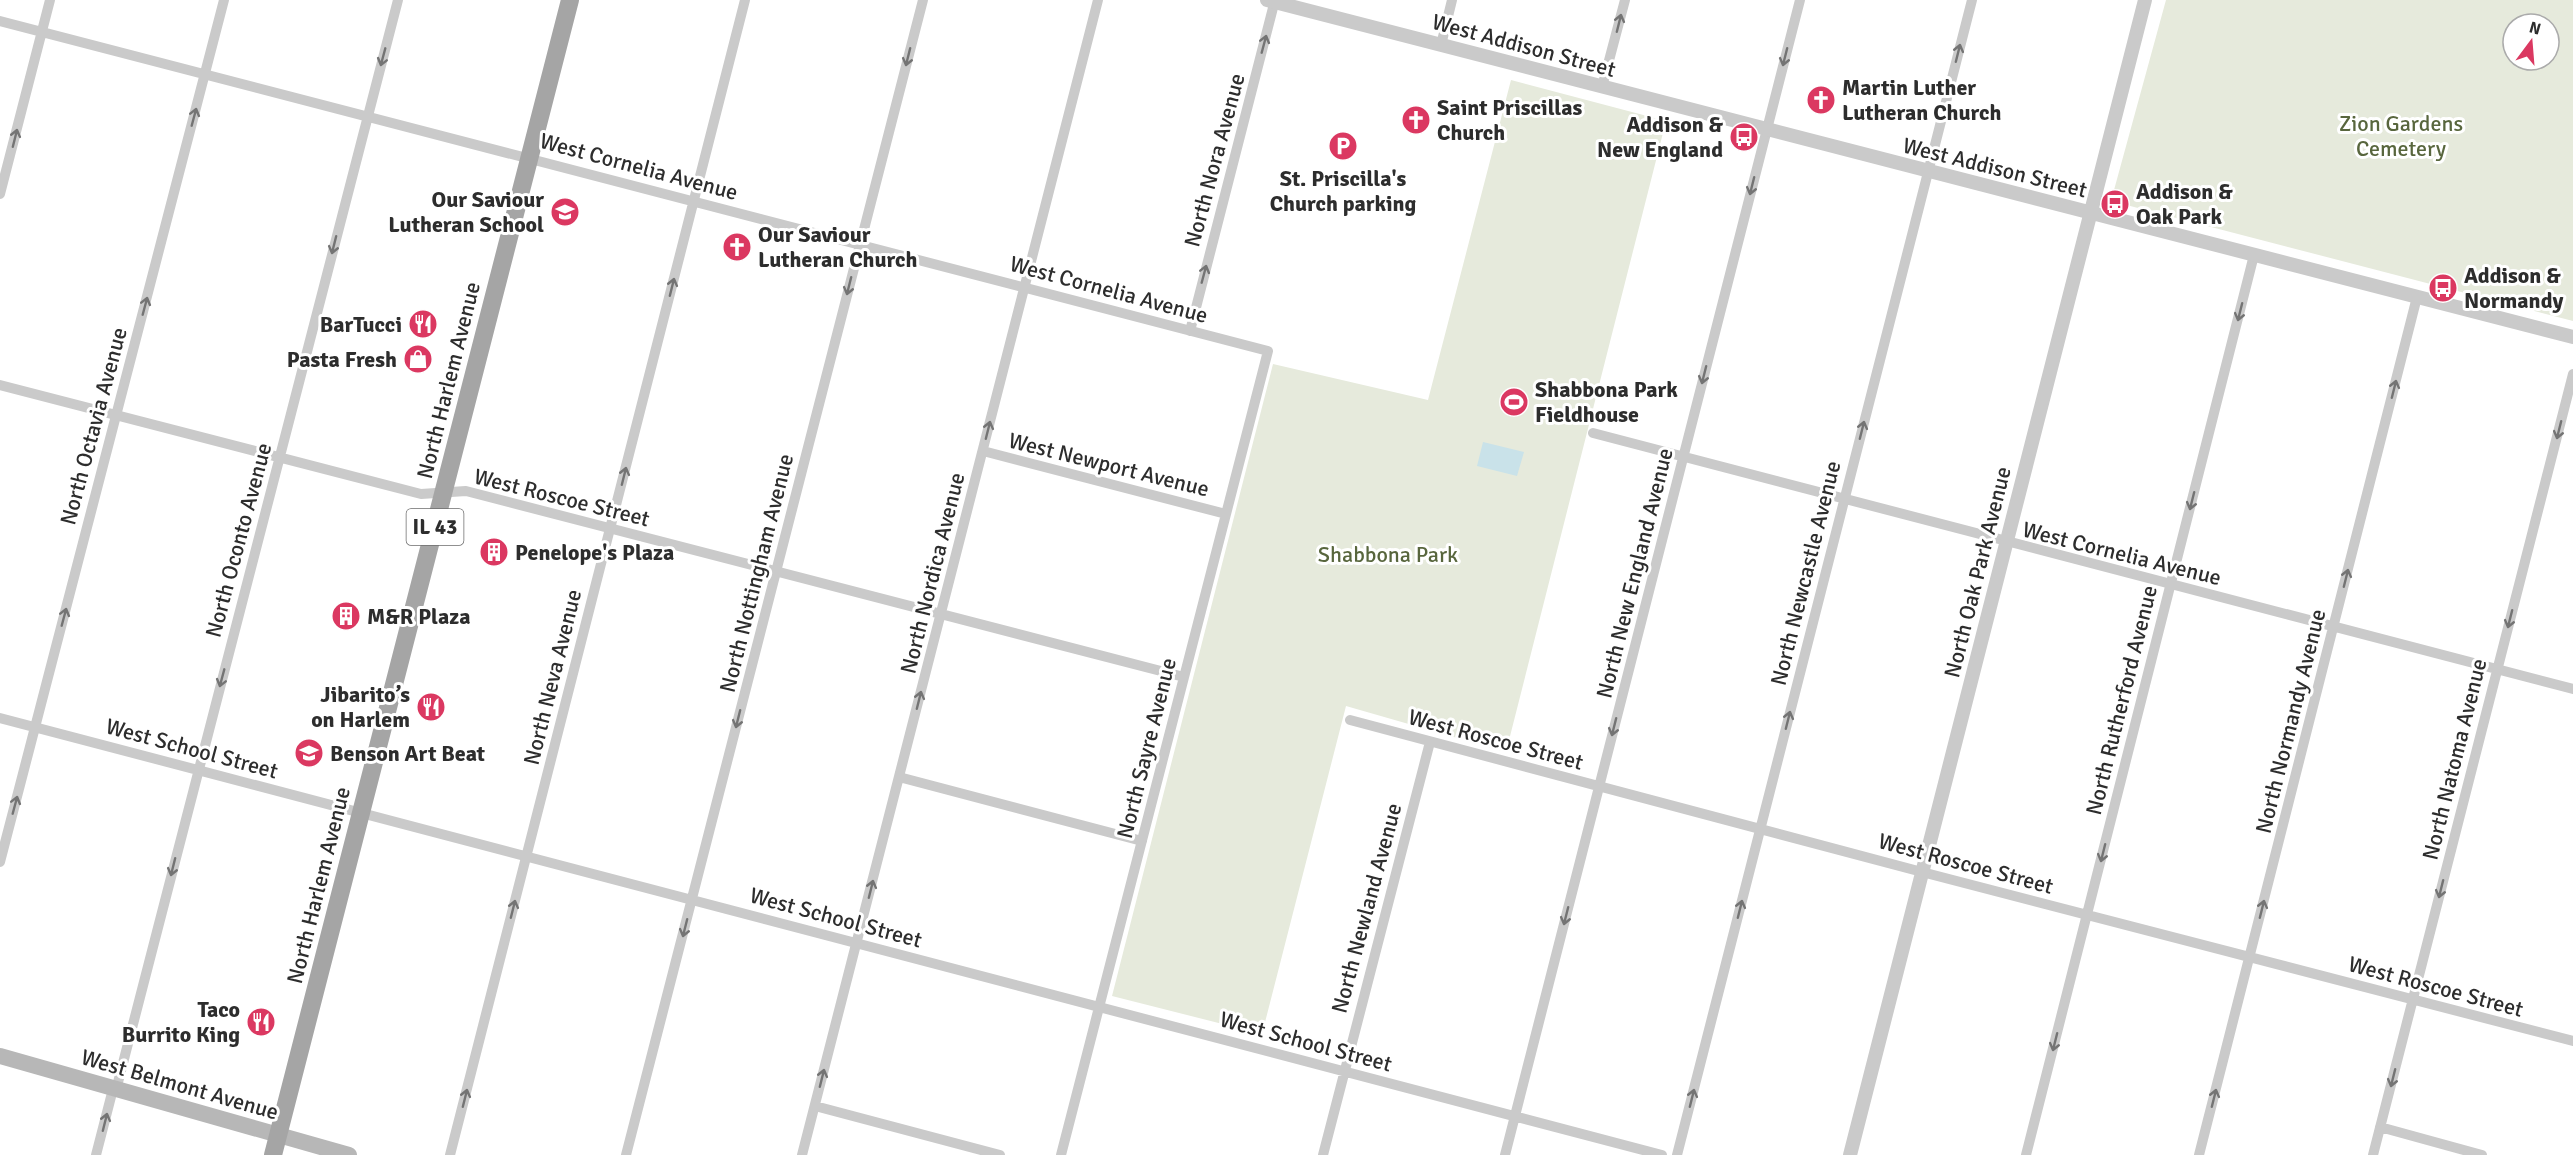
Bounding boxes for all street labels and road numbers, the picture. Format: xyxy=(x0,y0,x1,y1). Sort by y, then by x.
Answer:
street label: West Addison Street xyxy=(1429,8,1619,83)
street label: North Nora Avenue xyxy=(1178,70,1251,250)
street label: West Cornelia Avenue xyxy=(537,127,741,206)
street label: West Addison Street xyxy=(1900,132,2090,203)
street label: West Cornelia Avenue xyxy=(1007,250,1211,329)
street label: North Harlem Avenue xyxy=(411,279,486,481)
street label: North Octavia Avenue xyxy=(54,324,133,528)
street label: West Newport Avenue xyxy=(1006,427,1212,502)
street label: North Oconto Avenue xyxy=(200,440,277,640)
street label: North New England Avenue xyxy=(1590,445,1679,701)
street label: North Nottingham Avenue xyxy=(714,451,799,695)
street label: North Newcastle Avenue xyxy=(1765,458,1846,688)
street label: West Roscoe Street xyxy=(471,463,653,532)
street label: North Oak Park Avenue xyxy=(1938,464,2017,680)
street label: North Nordica Avenue xyxy=(894,470,971,677)
road number: IL 43 xyxy=(406,509,464,545)
street label: West Cornelia Avenue xyxy=(2020,516,2224,591)
street label: North Rutherford Avenue xyxy=(2080,583,2163,818)
street label: North Neva Avenue xyxy=(518,587,587,768)
street label: North Normandy Avenue xyxy=(2250,606,2331,836)
street label: North Sayre Avenue xyxy=(1111,655,1182,841)
street label: North Natoma Avenue xyxy=(2416,656,2493,863)
street label: West Roscoe Street xyxy=(1406,703,1587,776)
street label: West School Street xyxy=(103,713,281,785)
street label: North Harlem Avenue xyxy=(281,784,356,986)
street label: North Newland Avenue xyxy=(1325,800,1407,1016)
street label: West Roscoe Street xyxy=(1876,827,2057,900)
street label: West School Street xyxy=(747,882,925,954)
street label: West Roscoe Street xyxy=(2346,950,2527,1023)
street label: West School Street xyxy=(1217,1006,1395,1078)
street label: West Belmont Avenue xyxy=(78,1043,282,1126)

